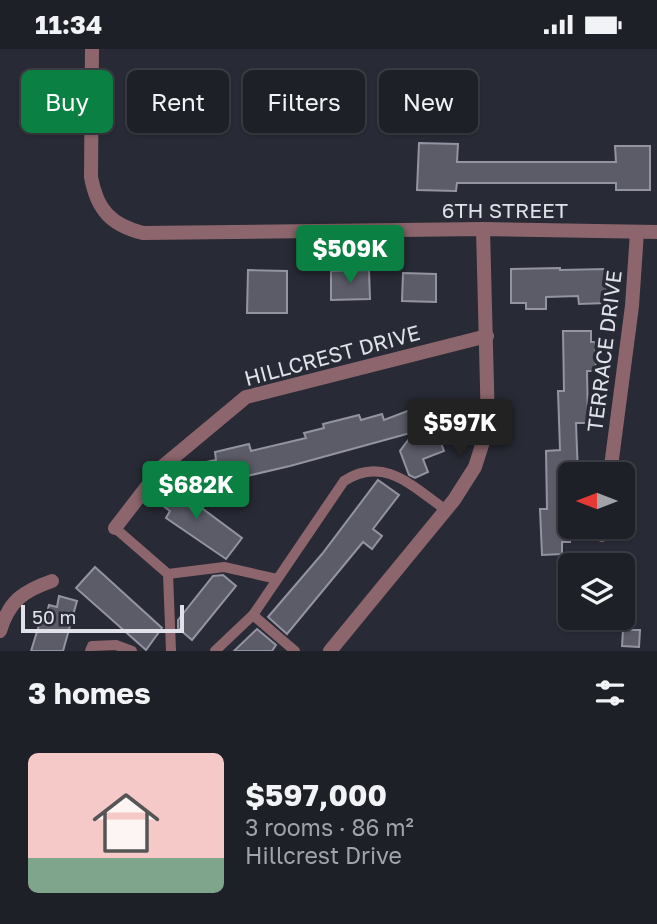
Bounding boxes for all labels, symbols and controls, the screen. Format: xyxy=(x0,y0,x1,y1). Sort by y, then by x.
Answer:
text: 11:34 xyxy=(35,9,102,40)
chip: Buy xyxy=(21,70,113,133)
chip: Rent xyxy=(127,70,229,133)
chip: Filters xyxy=(243,70,365,133)
chip: New xyxy=(379,70,478,133)
street label: 6TH STREET xyxy=(442,197,568,223)
pin: $509K xyxy=(301,225,399,285)
text: $509K xyxy=(312,234,388,262)
street label: TERRACE DRIVE xyxy=(581,269,627,433)
street label: HILLCREST DRIVE xyxy=(241,319,423,391)
pin: $597K xyxy=(411,399,509,459)
text: $597K xyxy=(423,408,497,436)
pin: $682K xyxy=(147,461,245,521)
north arrow xyxy=(558,462,635,539)
map controls xyxy=(558,462,635,630)
text: $682K xyxy=(158,470,234,498)
button: layers xyxy=(558,553,635,630)
scale bar xyxy=(21,602,184,634)
text: 50 m xyxy=(32,605,76,628)
icon: filters xyxy=(591,674,629,712)
text: 3 homes xyxy=(28,675,151,711)
text: $597,000 xyxy=(245,777,387,813)
icon: home xyxy=(84,781,168,865)
text: 3 rooms · 86 m² xyxy=(245,813,414,841)
text: Hillcrest Drive xyxy=(245,841,402,869)

